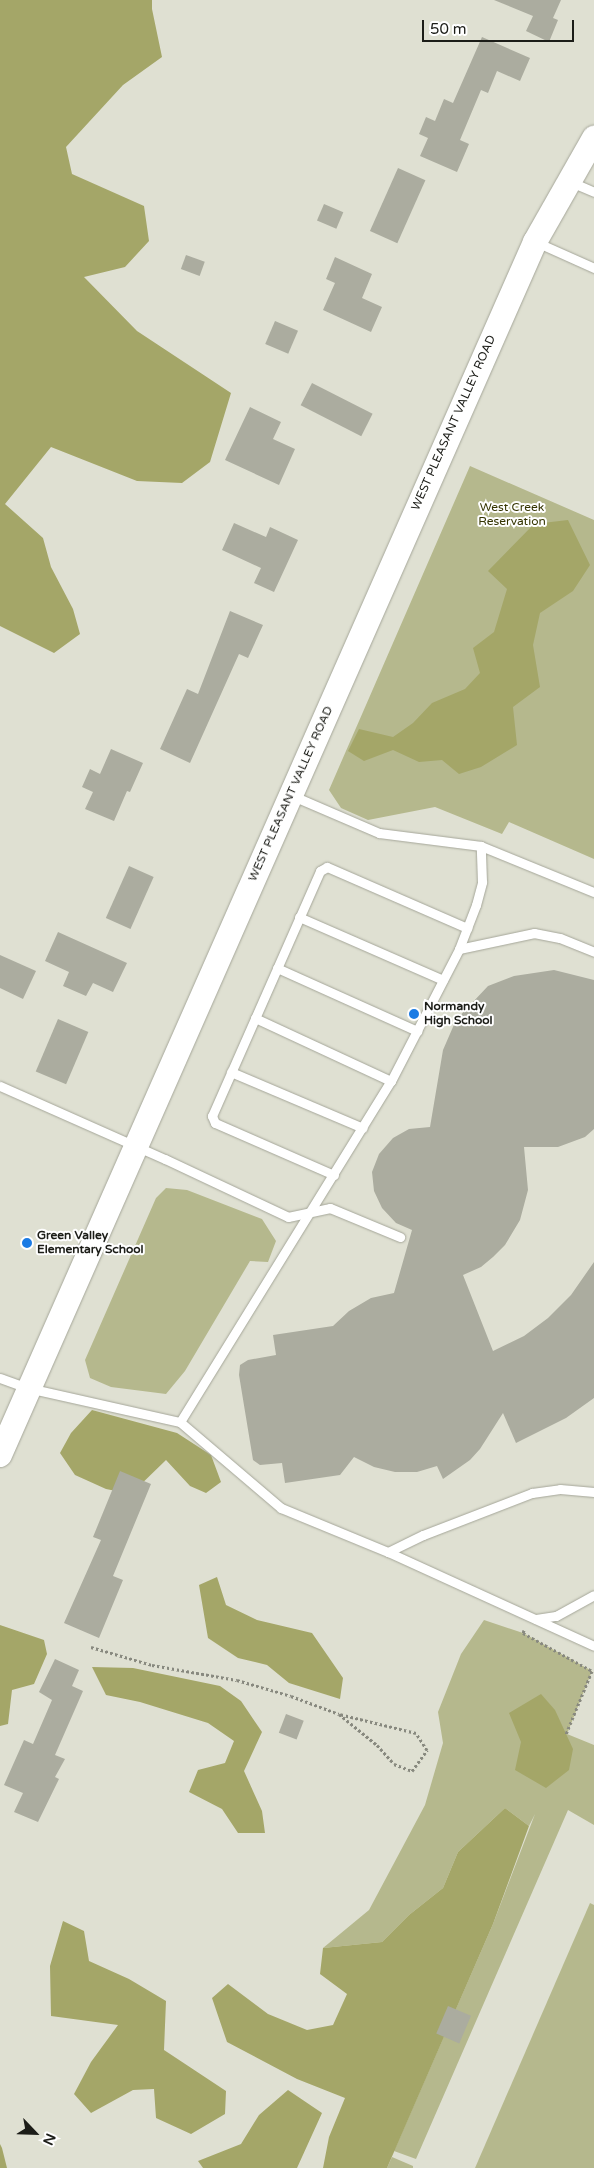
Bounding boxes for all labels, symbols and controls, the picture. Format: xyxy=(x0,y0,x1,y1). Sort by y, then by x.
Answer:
scale bar xyxy=(424,10,576,42)
text: 50 m xyxy=(430,20,467,38)
street label: WEST PLEASANT VALLEY ROAD xyxy=(409,333,499,513)
park label: West Creek Reservation xyxy=(478,501,546,529)
street label: WEST PLEASANT VALLEY ROAD xyxy=(246,704,336,884)
place label: Normandy High School xyxy=(424,1000,493,1028)
marker: Normandy High School xyxy=(408,1008,420,1020)
place label: Green Valley Elementary School xyxy=(37,1229,144,1257)
marker: Green Valley Elementary School xyxy=(21,1237,33,1249)
north arrow xyxy=(10,2108,60,2158)
text: N xyxy=(39,2131,59,2148)

